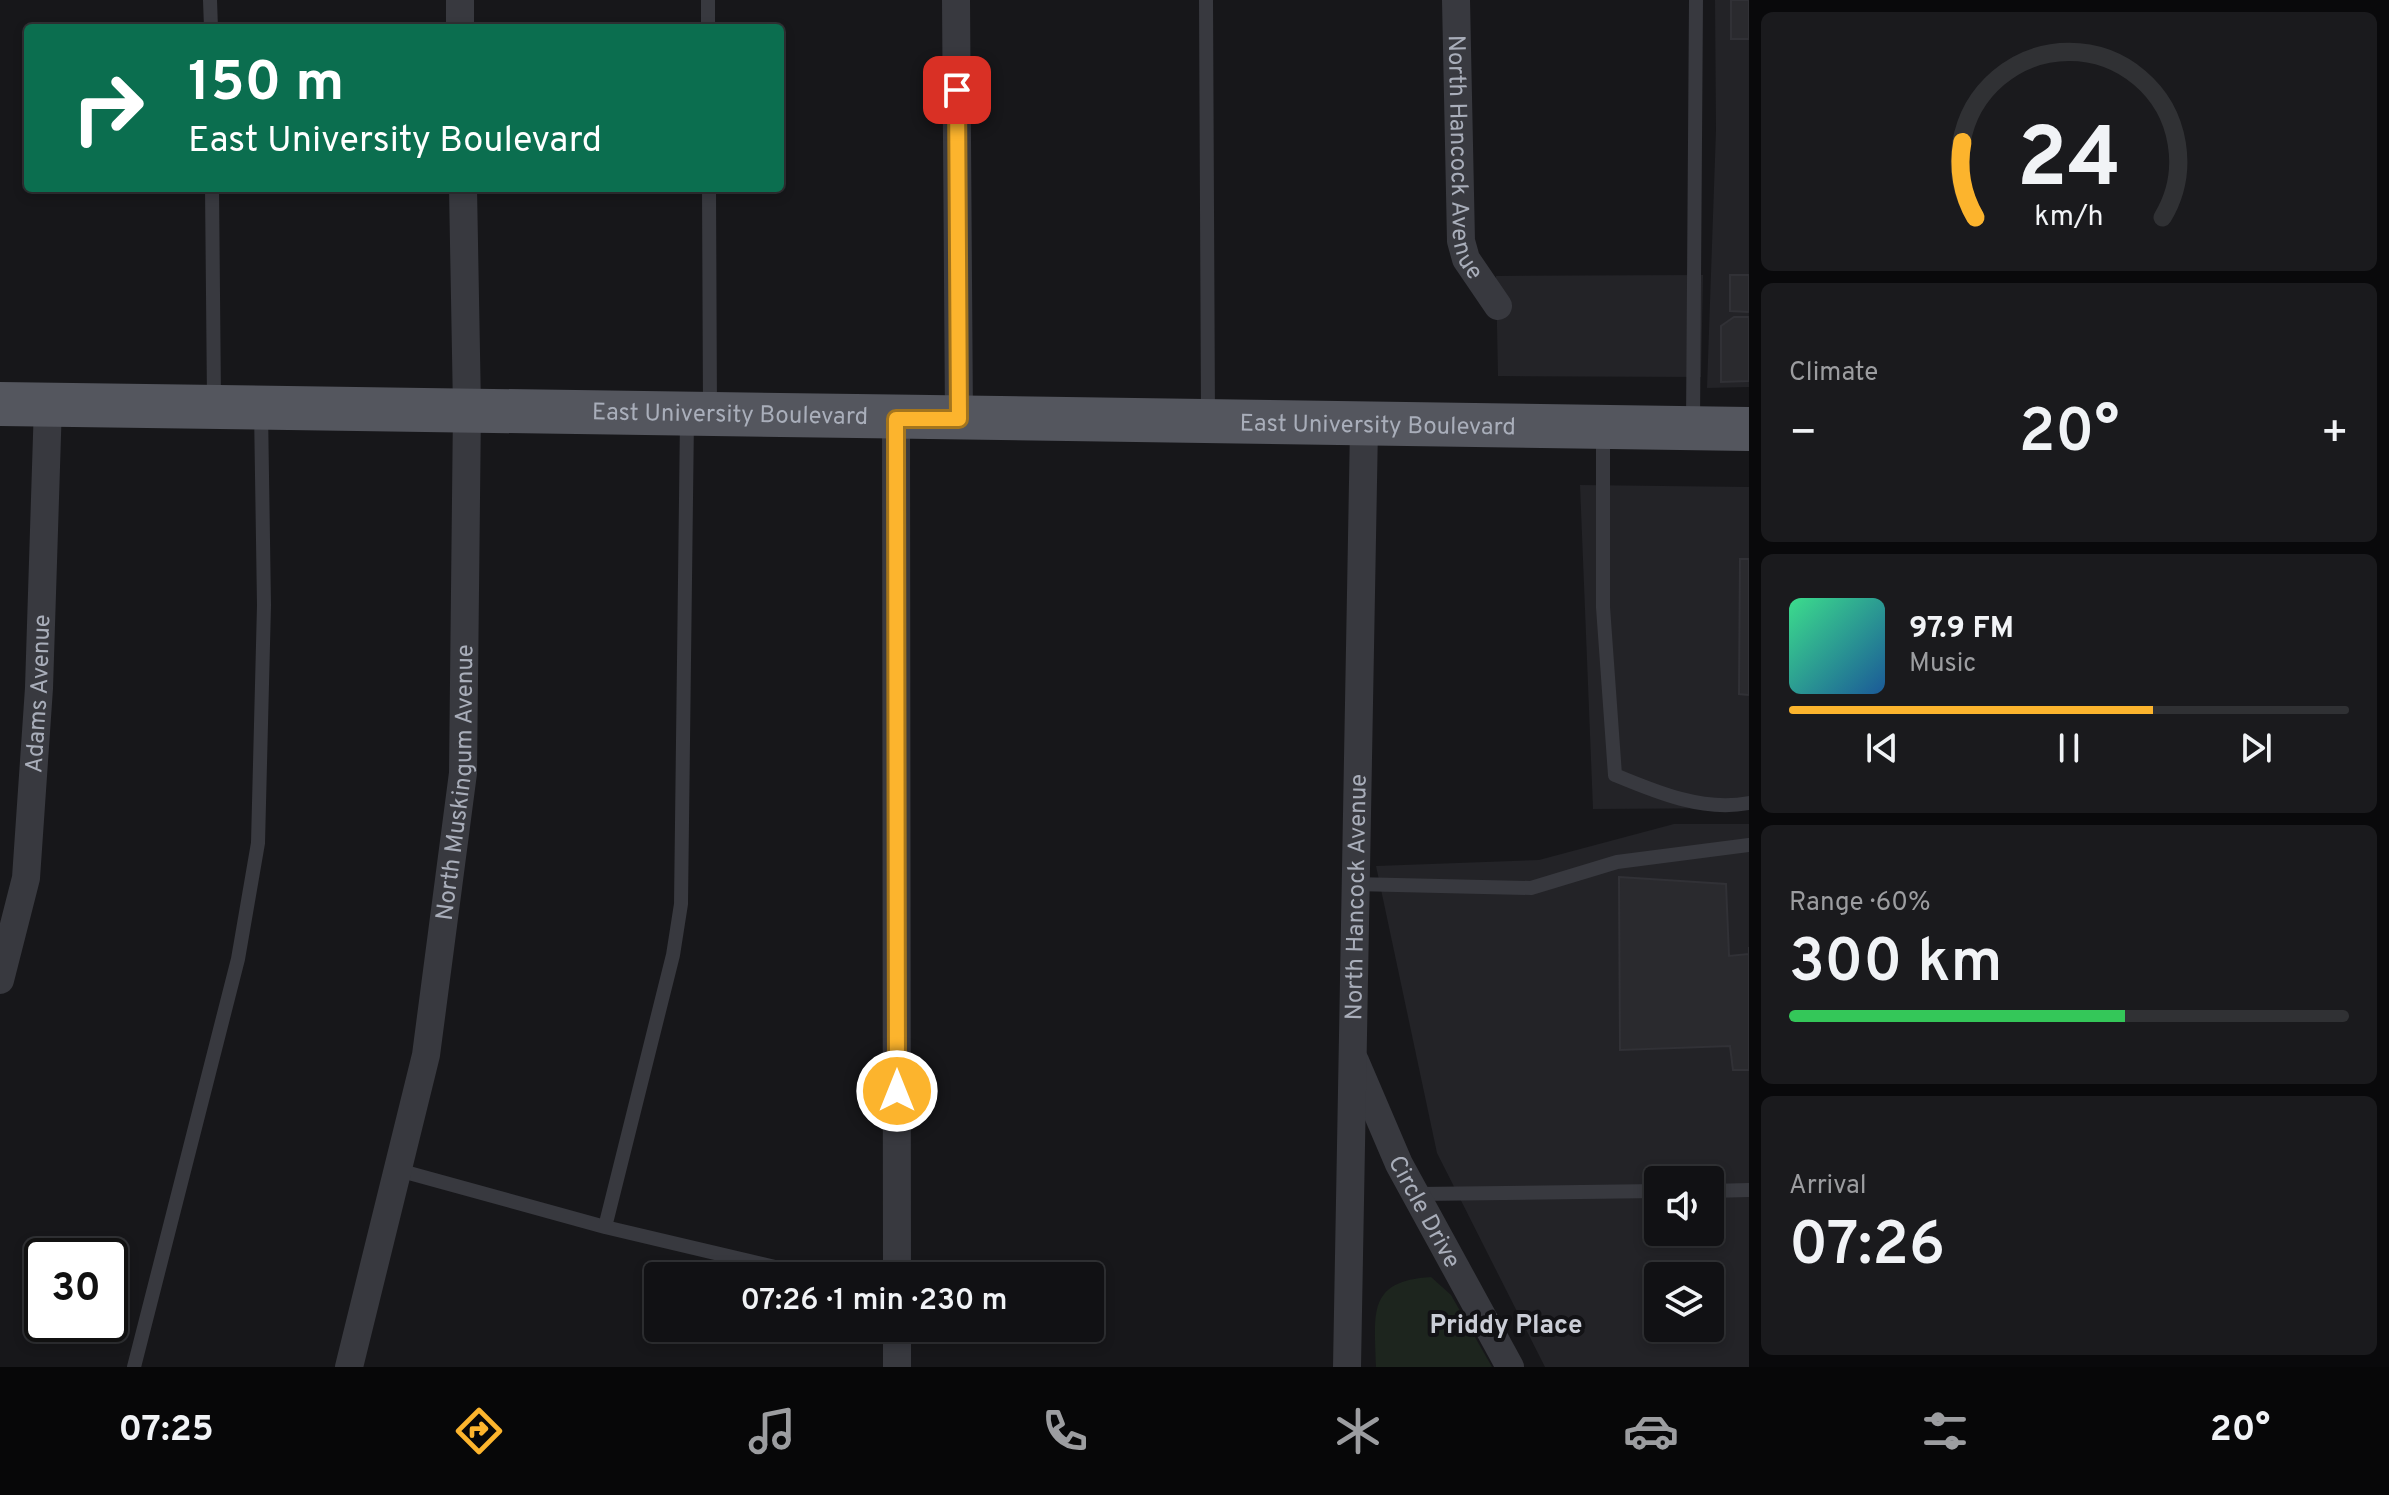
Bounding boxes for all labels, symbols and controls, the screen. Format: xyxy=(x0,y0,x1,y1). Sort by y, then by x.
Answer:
street label: North Hancock Avenue xyxy=(1440,35,1489,286)
text: 150 m xyxy=(188,50,344,120)
icon: right xyxy=(56,56,160,160)
pin xyxy=(923,56,991,124)
icon: arrive xyxy=(935,68,979,112)
text: 24 xyxy=(2017,110,2121,215)
text: East University Boulevard xyxy=(188,119,602,165)
text: km/h xyxy=(2034,200,2104,236)
text: Climate xyxy=(1789,357,1878,390)
text: 20° xyxy=(2019,397,2119,473)
street label: East University Boulevard xyxy=(592,398,868,433)
text: − xyxy=(1789,407,1817,463)
text: + xyxy=(2321,407,2349,463)
street label: East University Boulevard xyxy=(1239,409,1516,443)
text: 97.9 FM xyxy=(1909,611,2014,648)
street label: Adams Avenue xyxy=(20,614,58,774)
street label: North Muskingum Avenue xyxy=(431,644,481,922)
text: Music xyxy=(1909,648,1976,681)
icon: previous xyxy=(1860,726,1904,770)
icon: pause xyxy=(2047,726,2091,770)
icon: next xyxy=(2234,726,2278,770)
street label: North Hancock Avenue xyxy=(1340,774,1375,1021)
text: Range · 60% xyxy=(1789,887,1931,920)
text: 300 km xyxy=(1789,927,2002,1003)
position arrow xyxy=(855,1049,939,1133)
street label: Circle Drive xyxy=(1380,1151,1466,1274)
map controls xyxy=(1644,1166,1724,1342)
button: sound xyxy=(1644,1166,1724,1246)
text: Arrival xyxy=(1789,1170,1867,1203)
text: 07:26 xyxy=(1789,1210,1945,1286)
speed limit sign: 30 xyxy=(24,1238,128,1342)
button: layers xyxy=(1644,1262,1724,1342)
text: 07:26 · 1 min · 230 m xyxy=(740,1283,1008,1320)
district label: Priddy Place xyxy=(1429,1310,1583,1343)
icon: directions xyxy=(451,1403,507,1459)
icon: music xyxy=(744,1403,800,1459)
icon: phone xyxy=(1037,1403,1093,1459)
icon: climate xyxy=(1330,1403,1386,1459)
icon: car xyxy=(1623,1403,1679,1459)
icon: filters xyxy=(1917,1403,1973,1459)
text: 07:25 xyxy=(119,1408,214,1454)
text: 20° xyxy=(2210,1408,2270,1454)

